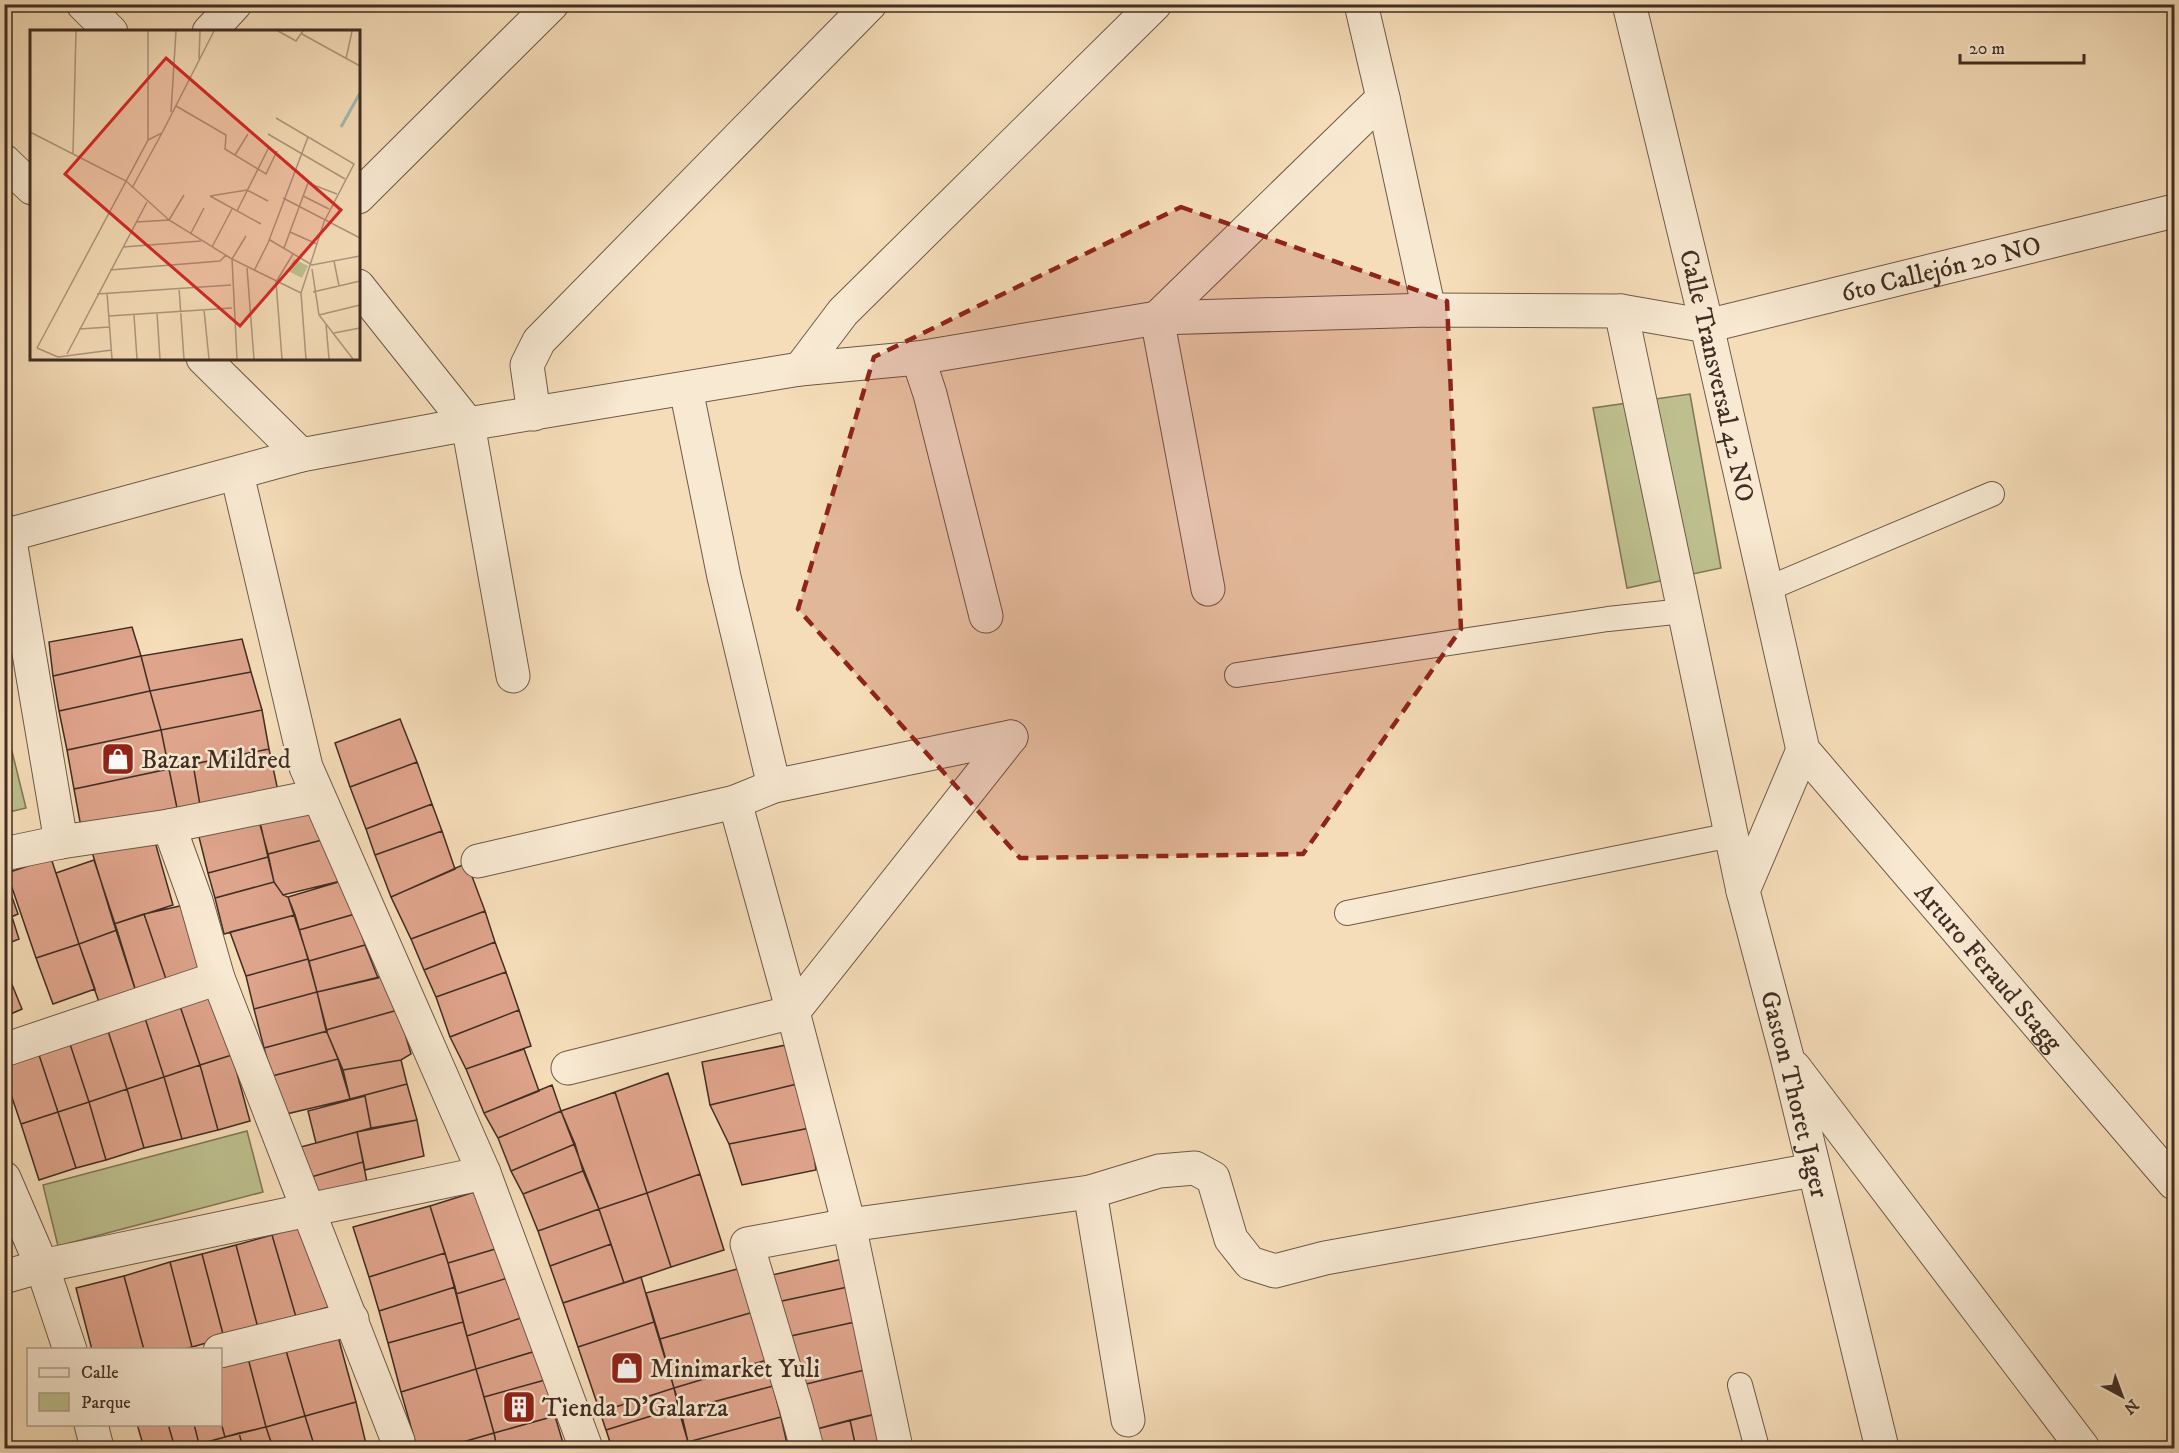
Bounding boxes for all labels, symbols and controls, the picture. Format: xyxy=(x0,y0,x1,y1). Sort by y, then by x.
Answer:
scale bar xyxy=(1960,27,2084,65)
inset map xyxy=(30,30,360,360)
text: 20 m xyxy=(1969,38,2005,60)
street label: 6to Callejón 20 NO xyxy=(1838,229,2044,310)
street label: Calle Transversal 42 NO xyxy=(1671,246,1761,505)
shop icon: Bazar Mildred xyxy=(100,741,136,777)
place label: Bazar Mildred xyxy=(141,744,291,777)
street label: Arturo Feraud Stagg xyxy=(1907,877,2069,1059)
street label: Gaston Thoret Jager xyxy=(1752,987,1836,1202)
legend xyxy=(27,1348,222,1426)
shop icon: Minimarket Yuli xyxy=(609,1350,645,1386)
place label: Minimarket Yuli xyxy=(650,1353,820,1386)
text: Calle xyxy=(81,1362,119,1384)
north arrow xyxy=(2092,1366,2152,1426)
building icon: Tienda D'Galarza xyxy=(501,1389,537,1425)
text: Parque xyxy=(81,1392,131,1414)
place label: Tienda D'Galarza xyxy=(542,1392,728,1425)
text: N xyxy=(2120,1395,2143,1418)

